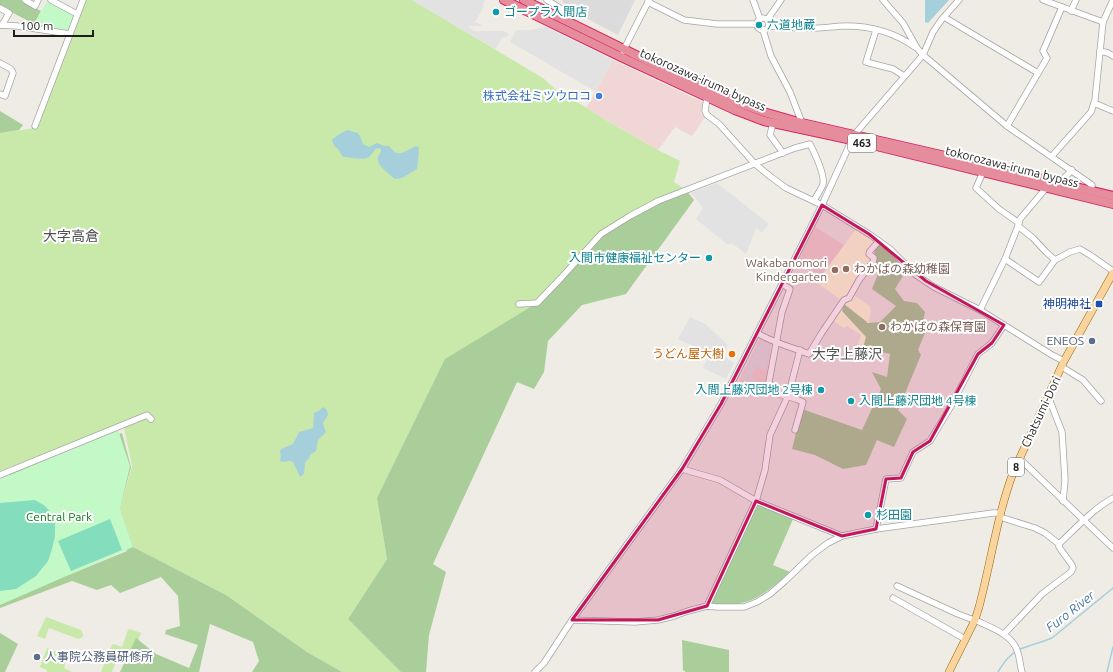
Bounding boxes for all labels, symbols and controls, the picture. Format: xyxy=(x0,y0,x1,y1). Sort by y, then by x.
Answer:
place label: ゴープラ入間店 xyxy=(504,5,587,18)
marker: ゴープラ入間店 xyxy=(491,7,501,17)
scale bar xyxy=(14,12,93,38)
place label: 六道地蔵 xyxy=(767,18,815,31)
text: 100 m xyxy=(20,19,53,32)
marker: 六道地蔵 xyxy=(754,20,764,30)
street label: tokorozawa-iruma bypass xyxy=(638,46,768,113)
place label: 株式会社ミツウロコ xyxy=(483,89,591,102)
marker: 株式会社ミツウロコ xyxy=(594,91,604,101)
road number: 463 xyxy=(848,134,876,152)
street label: tokorozawa-iruma bypass xyxy=(944,144,1080,189)
district label: 大字高倉 xyxy=(43,228,99,244)
place label: 入間市健康福祉センター xyxy=(569,251,701,264)
marker: 入間市健康福祉センター xyxy=(704,253,714,263)
place label: Wakabanomori Kindergarten xyxy=(746,256,827,283)
place label: わかばの森幼稚園 xyxy=(854,262,950,275)
marker: わかばの森幼稚園 xyxy=(841,264,851,274)
marker: Wakabanomori Kindergarten xyxy=(830,265,840,275)
place label: 神明神社 xyxy=(1043,297,1091,310)
marker: 神明神社 xyxy=(1094,299,1104,309)
place label: わかばの森保育園 xyxy=(890,320,986,333)
marker: わかばの森保育園 xyxy=(877,322,887,332)
place label: ENEOS xyxy=(1047,334,1084,347)
marker: ENEOS xyxy=(1087,336,1097,346)
district label: 大字上藤沢 xyxy=(812,346,882,362)
place label: うどん屋大樹 xyxy=(652,347,724,360)
marker: うどん屋大樹 xyxy=(727,349,737,359)
street label: Chatsumi-Dori xyxy=(1018,374,1063,449)
place label: 入間上藤沢団地 2号棟 xyxy=(695,383,813,396)
marker: 入間上藤沢団地 2号棟 xyxy=(816,385,826,395)
place label: 入間上藤沢団地 4号棟 xyxy=(859,394,977,407)
marker: 入間上藤沢団地 4号棟 xyxy=(846,396,856,406)
road number: 8 xyxy=(1008,458,1024,476)
place label: 杉田園 xyxy=(876,508,912,521)
park label: Central Park xyxy=(26,510,92,523)
marker: 杉田園 xyxy=(863,510,873,520)
water label: Furo River xyxy=(1043,587,1098,634)
place label: 人事院公務員研修所 xyxy=(45,650,153,663)
marker: 人事院公務員研修所 xyxy=(32,652,42,662)

